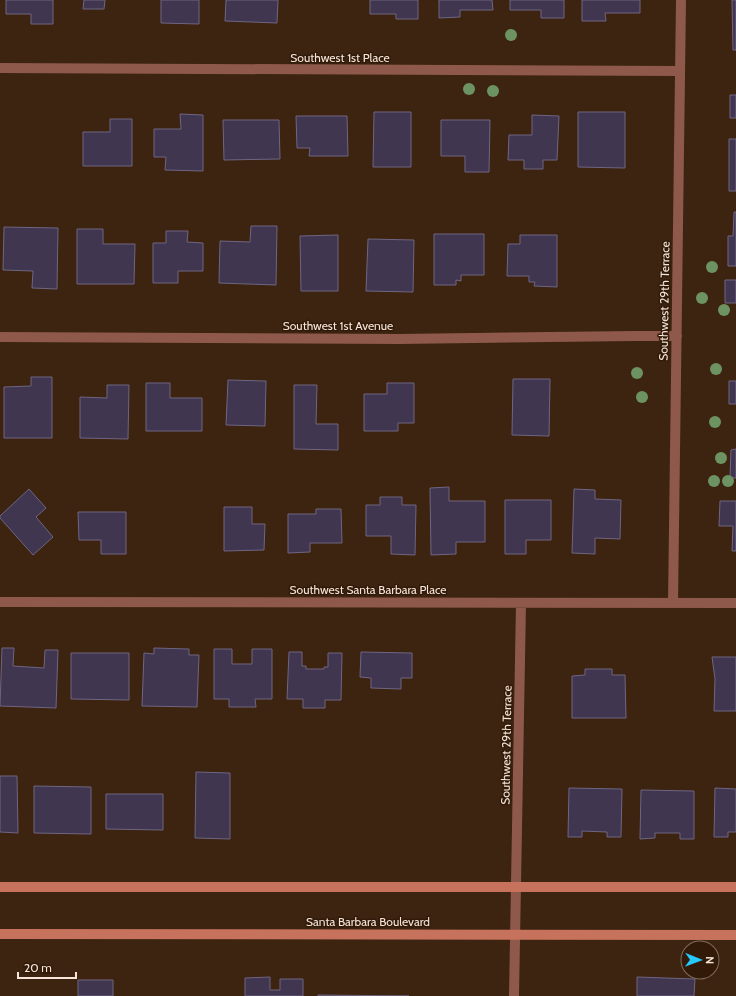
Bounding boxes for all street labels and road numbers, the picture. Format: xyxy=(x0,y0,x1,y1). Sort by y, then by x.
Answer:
street label: Southwest 1st Place xyxy=(290,50,390,65)
street label: Southwest 29th Terrace xyxy=(655,241,673,361)
street label: Southwest 1st Avenue xyxy=(283,318,393,333)
street label: Southwest Santa Barbara Place xyxy=(290,582,446,597)
street label: Southwest 29th Terrace xyxy=(497,685,515,805)
street label: Santa Barbara Boulevard xyxy=(306,914,430,929)

